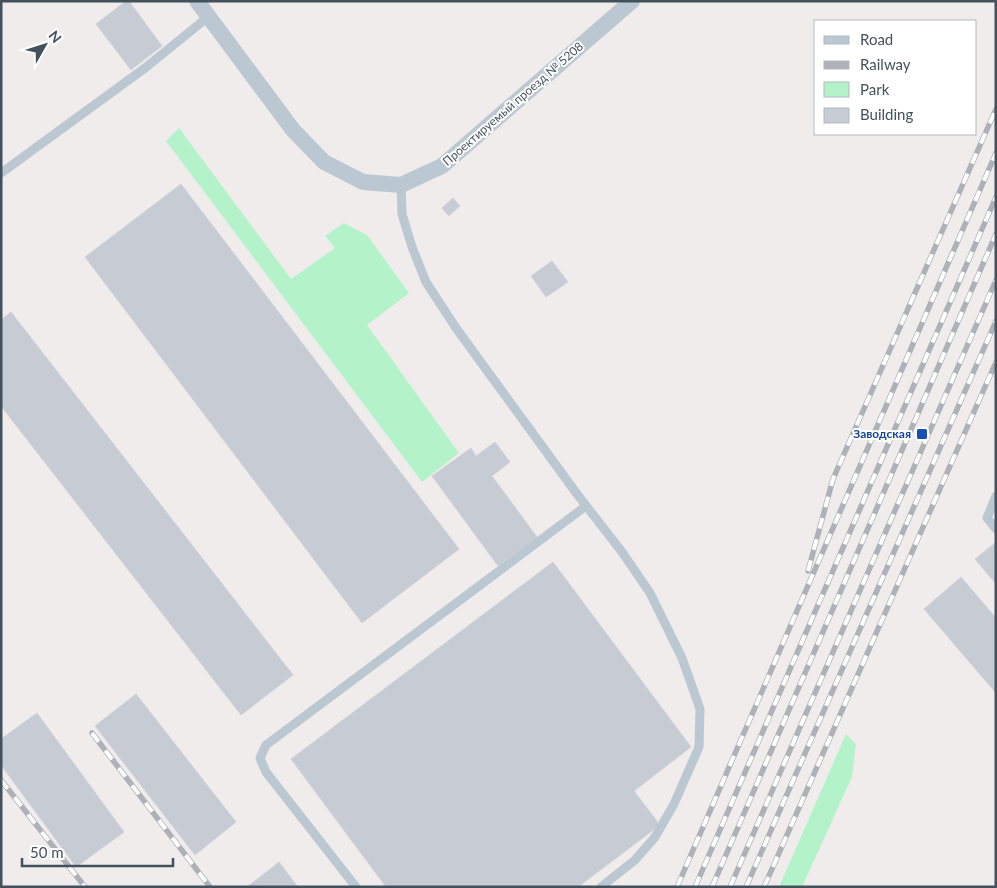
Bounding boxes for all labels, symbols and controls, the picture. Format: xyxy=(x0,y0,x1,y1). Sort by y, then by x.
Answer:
north arrow xyxy=(20,20,70,70)
legend xyxy=(814,20,977,135)
text: N xyxy=(45,27,65,46)
text: Road xyxy=(860,30,893,48)
street label: Проектируемый проезд № 5208 xyxy=(439,39,586,169)
text: Railway xyxy=(860,55,911,73)
text: Park xyxy=(860,80,890,98)
text: Building xyxy=(860,105,913,123)
place label: Заводская xyxy=(853,426,911,441)
marker: Заводская xyxy=(915,427,929,441)
scale bar xyxy=(22,836,174,868)
text: 50 m xyxy=(30,843,64,861)

